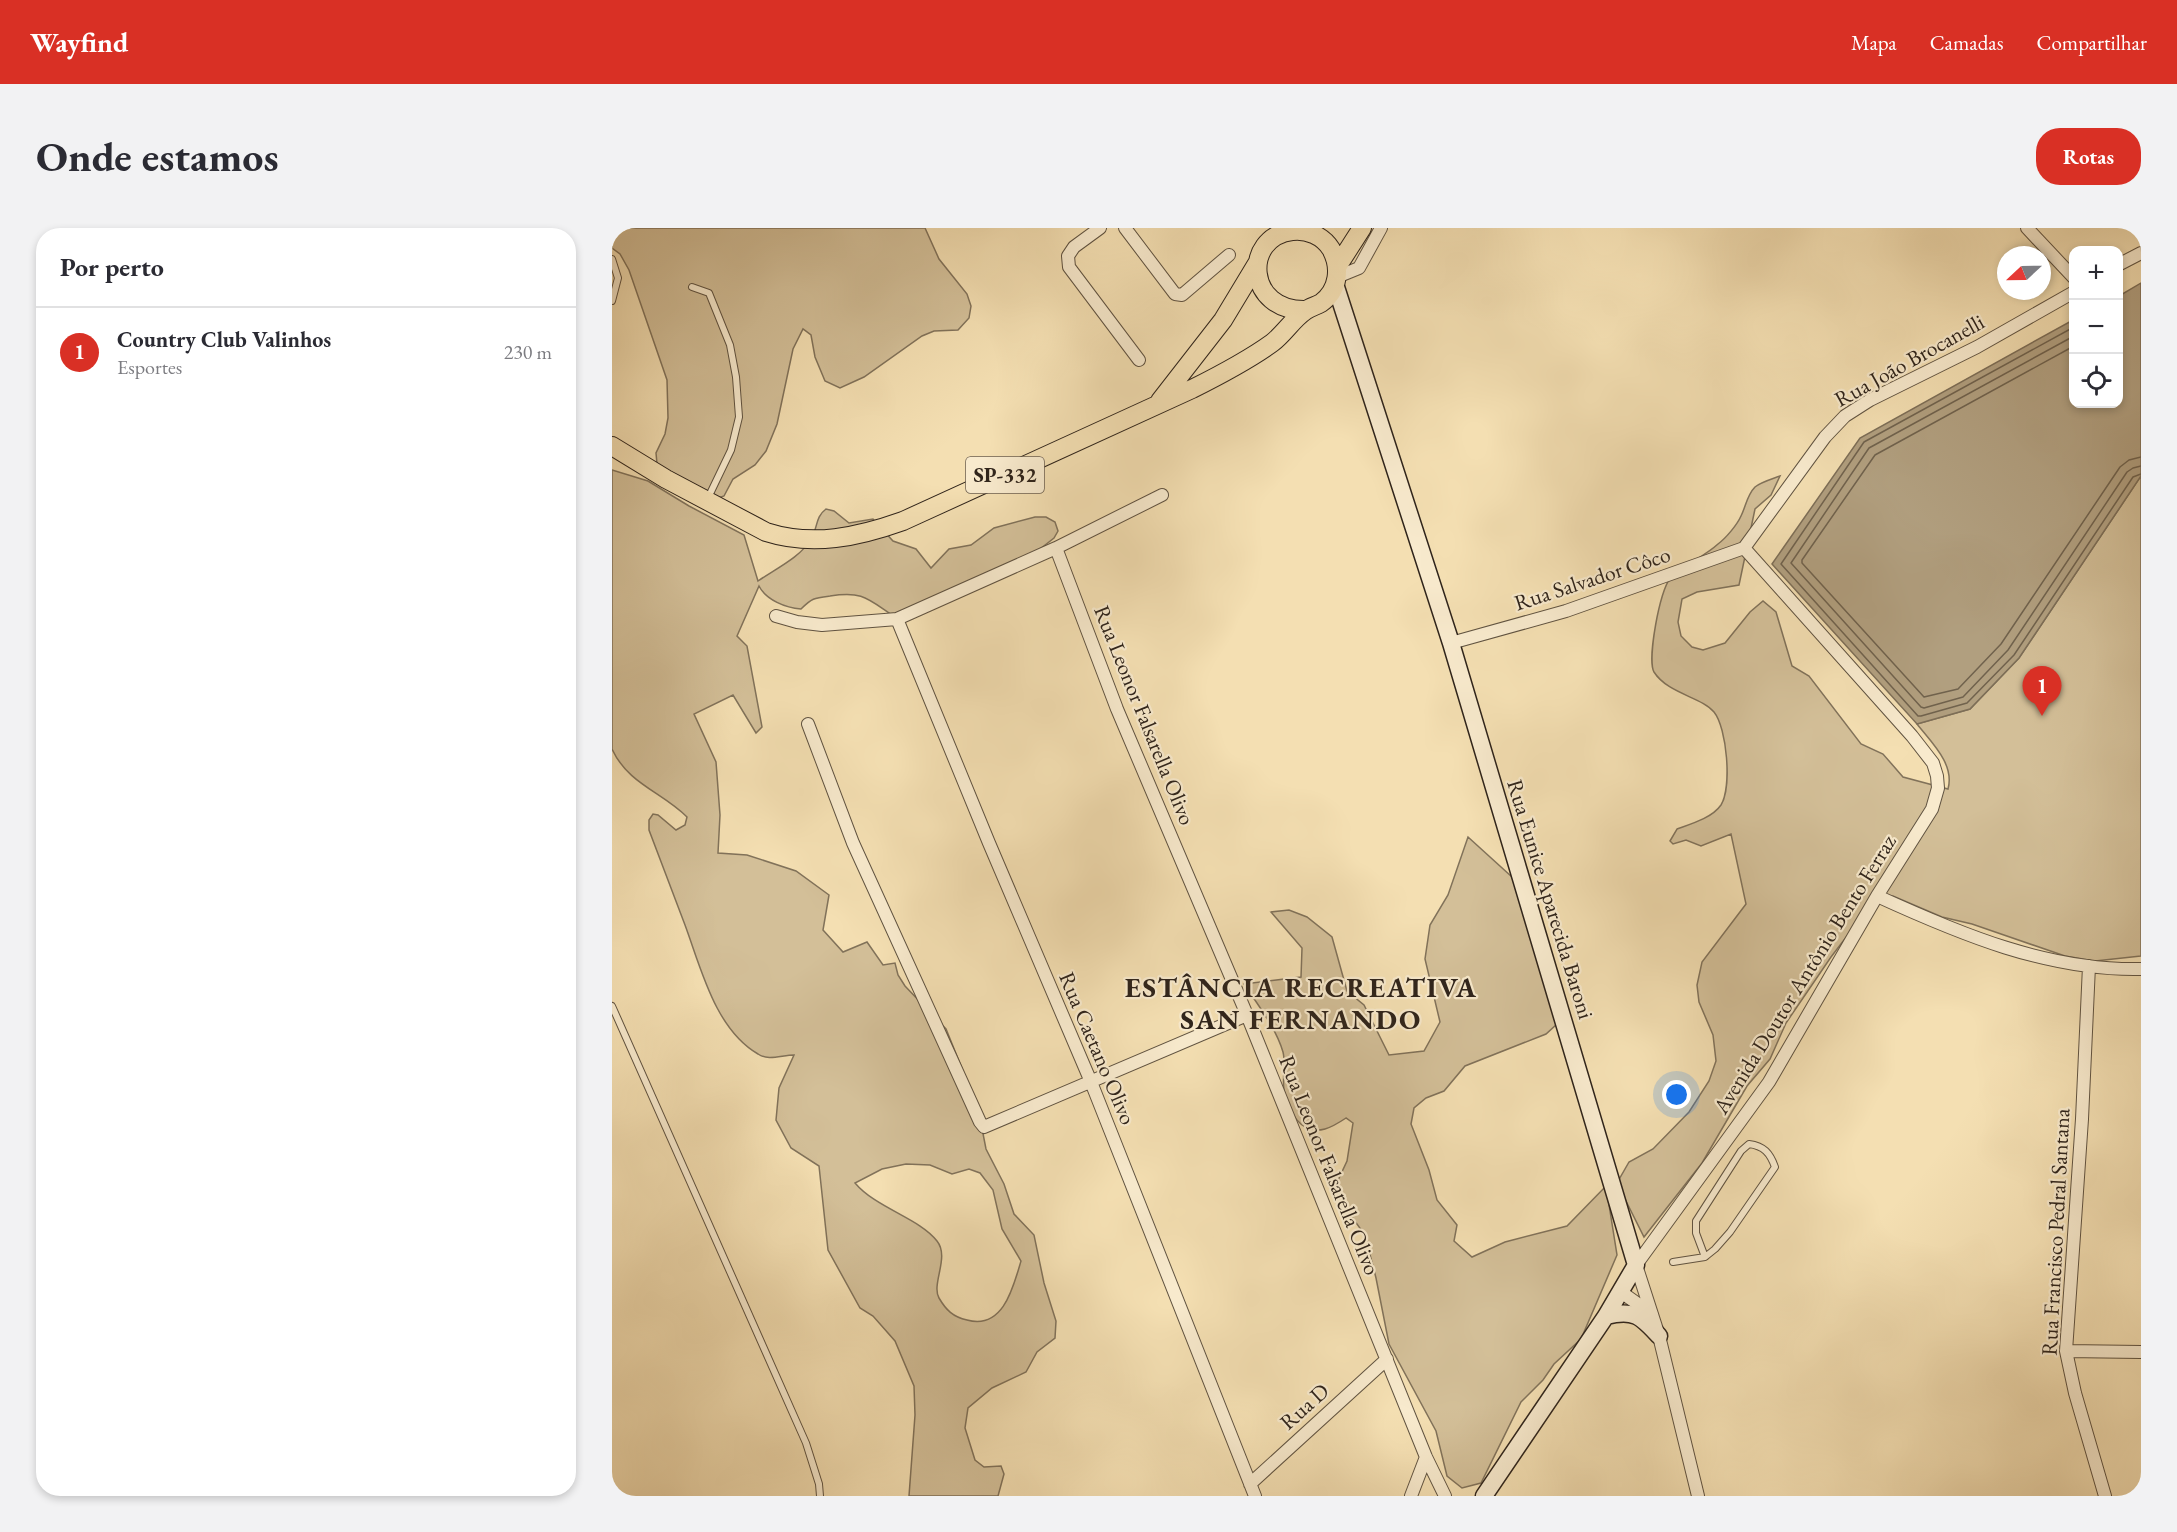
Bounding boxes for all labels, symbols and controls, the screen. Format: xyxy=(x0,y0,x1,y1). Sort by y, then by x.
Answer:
text: Wayfind xyxy=(30,24,128,60)
text: Mapa xyxy=(1851,29,1897,56)
text: Camadas xyxy=(1930,29,2003,56)
text: Compartilhar xyxy=(2036,29,2147,56)
button: Rotas xyxy=(2036,128,2141,185)
text: Onde estamos xyxy=(36,129,279,184)
north arrow xyxy=(1997,246,2051,300)
map controls xyxy=(2069,246,2123,408)
button: + xyxy=(2069,246,2123,300)
text: Por perto xyxy=(60,250,164,284)
button: − xyxy=(2069,300,2123,354)
street label: Rua João Brocanelli xyxy=(1829,307,1989,414)
text: Country Club Valinhos xyxy=(117,325,331,354)
text: 1 xyxy=(74,339,85,365)
text: 230 m xyxy=(504,339,552,365)
text: Esportes xyxy=(117,354,182,380)
button: locate xyxy=(2069,354,2123,408)
road number: SP-332 xyxy=(966,457,1044,493)
street label: Rua Salvador Côco xyxy=(1510,540,1674,617)
street label: Rua Leonor Falsarella Olivo xyxy=(1087,601,1202,829)
pin: 1 xyxy=(2022,666,2062,716)
street label: Rua Eunice Aparecida Baroni xyxy=(1500,776,1601,1023)
street label: Avenida Doutor Antônio Bento Ferraz xyxy=(1706,829,1903,1120)
street label: Rua Caetano Olivo xyxy=(1052,967,1143,1129)
district label: ESTÂNCIA RECREATIVA SAN FERNANDO xyxy=(1125,969,1477,1037)
street label: Rua Leonor Falsarella Olivo xyxy=(1272,1051,1387,1279)
your location xyxy=(1662,1080,1691,1109)
street label: Rua Francisco Pedral Santana xyxy=(2035,1107,2076,1356)
street label: Rua D xyxy=(1273,1377,1335,1436)

